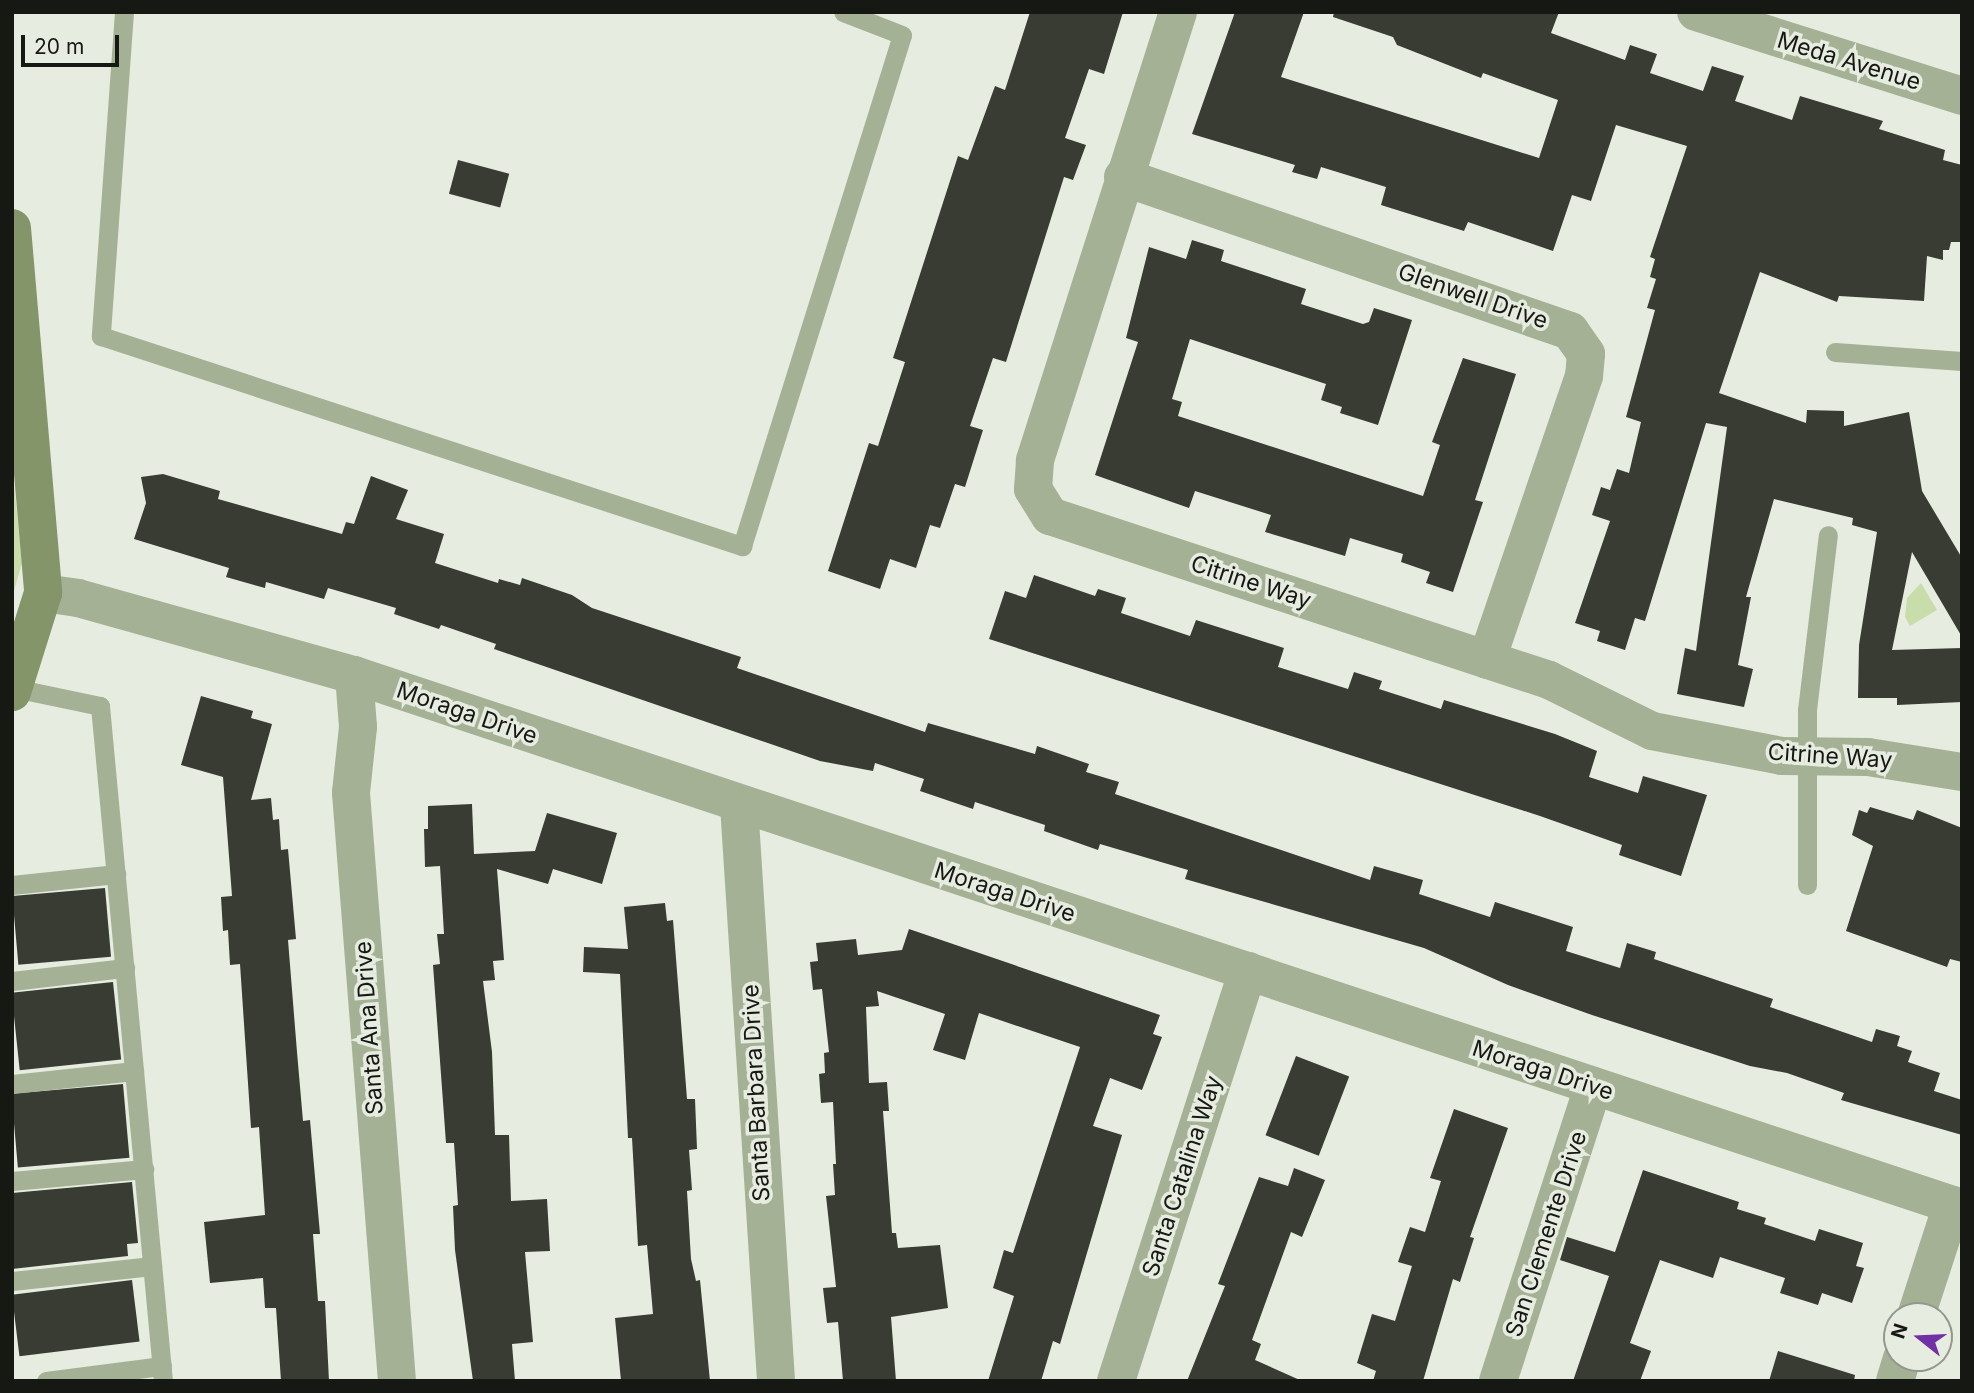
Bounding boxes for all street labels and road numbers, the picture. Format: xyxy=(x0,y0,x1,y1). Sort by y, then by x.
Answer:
street label: Meda Avenue xyxy=(1774,26,1924,96)
street label: Glenwell Drive xyxy=(1395,258,1551,334)
street label: Citrine Way xyxy=(1187,550,1315,614)
street label: Moraga Drive xyxy=(393,676,541,750)
street label: Citrine Way xyxy=(1767,738,1893,774)
street label: Moraga Drive xyxy=(931,856,1079,928)
street label: Santa Ana Drive xyxy=(349,940,389,1116)
street label: Santa Barbara Drive xyxy=(737,984,775,1202)
street label: Moraga Drive xyxy=(1469,1034,1617,1106)
street label: Santa Catalina Way xyxy=(1136,1072,1228,1280)
street label: San Clemente Drive xyxy=(1500,1128,1592,1340)

